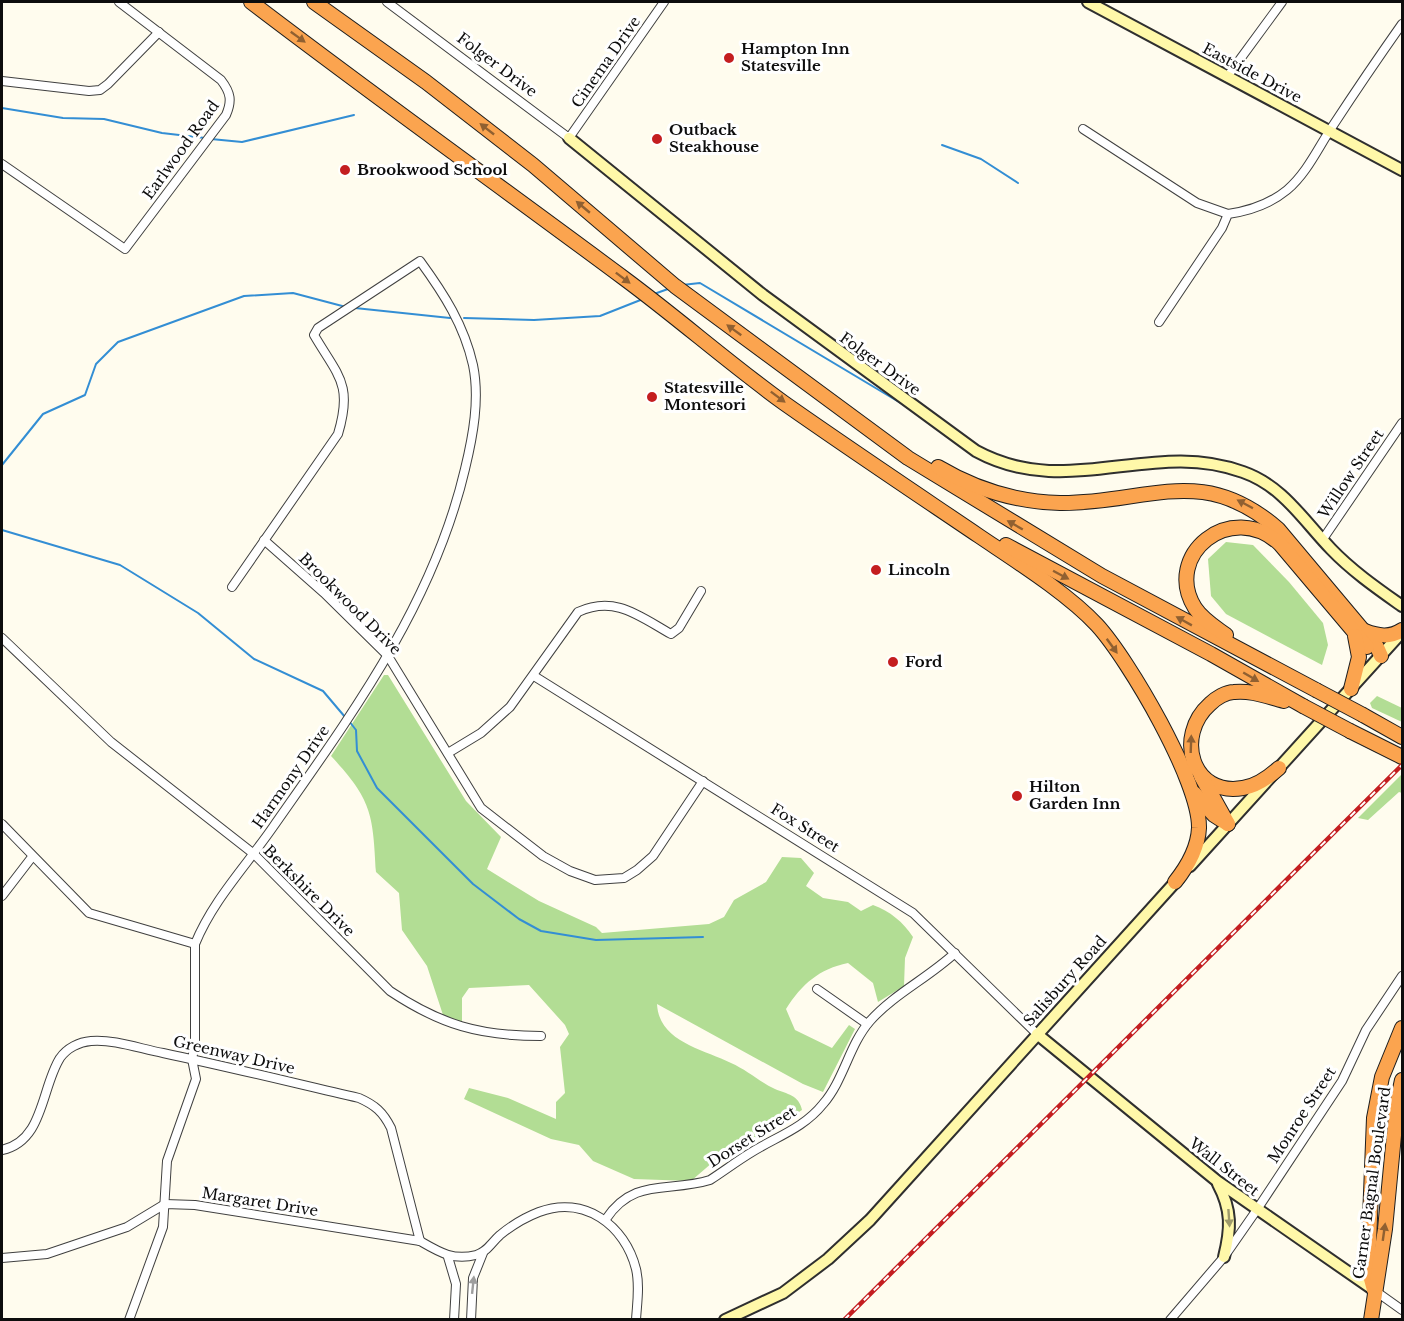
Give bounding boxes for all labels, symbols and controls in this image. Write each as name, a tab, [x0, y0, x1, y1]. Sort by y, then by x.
street label: Cinema Drive	[567, 12, 644, 111]
street label: Folger Drive	[453, 28, 541, 101]
one-way arrow	[291, 30, 306, 42]
street label: Eastside Drive	[1199, 38, 1305, 107]
place label: Hampton Inn Statesville	[741, 39, 850, 75]
marker: Hampton Inn Statesville	[722, 51, 736, 65]
street label: Earlwood Road	[138, 97, 223, 203]
place label: Outback Steakhouse	[669, 120, 759, 156]
one-way arrow	[479, 123, 494, 135]
marker: Outback Steakhouse	[650, 132, 664, 146]
place label: Brookwood School	[357, 160, 508, 179]
marker: Brookwood School	[338, 163, 352, 177]
one-way arrow	[576, 201, 591, 214]
one-way arrow	[615, 272, 631, 284]
one-way arrow	[727, 324, 742, 336]
street label: Folger Drive	[836, 328, 925, 399]
place label: Statesville Montesori	[664, 378, 747, 414]
marker: Statesville Montesori	[645, 390, 659, 404]
one-way arrow	[770, 391, 785, 403]
street label: Willow Street	[1313, 425, 1388, 523]
one-way arrow	[1236, 500, 1254, 510]
one-way arrow	[1006, 520, 1023, 530]
street label: Brookwood Drive	[295, 549, 405, 659]
place label: Lincoln	[888, 560, 950, 579]
marker: Lincoln	[869, 563, 883, 577]
one-way arrow	[1052, 570, 1069, 580]
one-way arrow	[1175, 616, 1192, 626]
one-way arrow	[1106, 638, 1118, 654]
place label: Ford	[905, 652, 943, 671]
marker: Ford	[886, 655, 900, 669]
one-way arrow	[1243, 671, 1259, 682]
street label: Harmony Drive	[248, 721, 333, 832]
one-way arrow	[1186, 734, 1196, 753]
place label: Hilton Garden Inn	[1029, 777, 1121, 813]
marker: Hilton Garden Inn	[1010, 789, 1024, 803]
street label: Fox Street	[767, 799, 843, 856]
street label: Berkshire Drive	[260, 841, 359, 940]
street label: Salisbury Road	[1019, 932, 1110, 1030]
street label: Greenway Drive	[171, 1031, 297, 1078]
street label: Monroe Street	[1263, 1063, 1340, 1166]
street label: Garner Bagnal Boulevard	[1349, 1085, 1394, 1280]
street label: Dorset Street	[704, 1102, 800, 1171]
street label: Wall Street	[1185, 1133, 1263, 1200]
street label: Margaret Drive	[201, 1183, 320, 1220]
one-way arrow	[1224, 1209, 1234, 1228]
one-way arrow	[1380, 1223, 1389, 1242]
one-way arrow	[469, 1276, 478, 1295]

